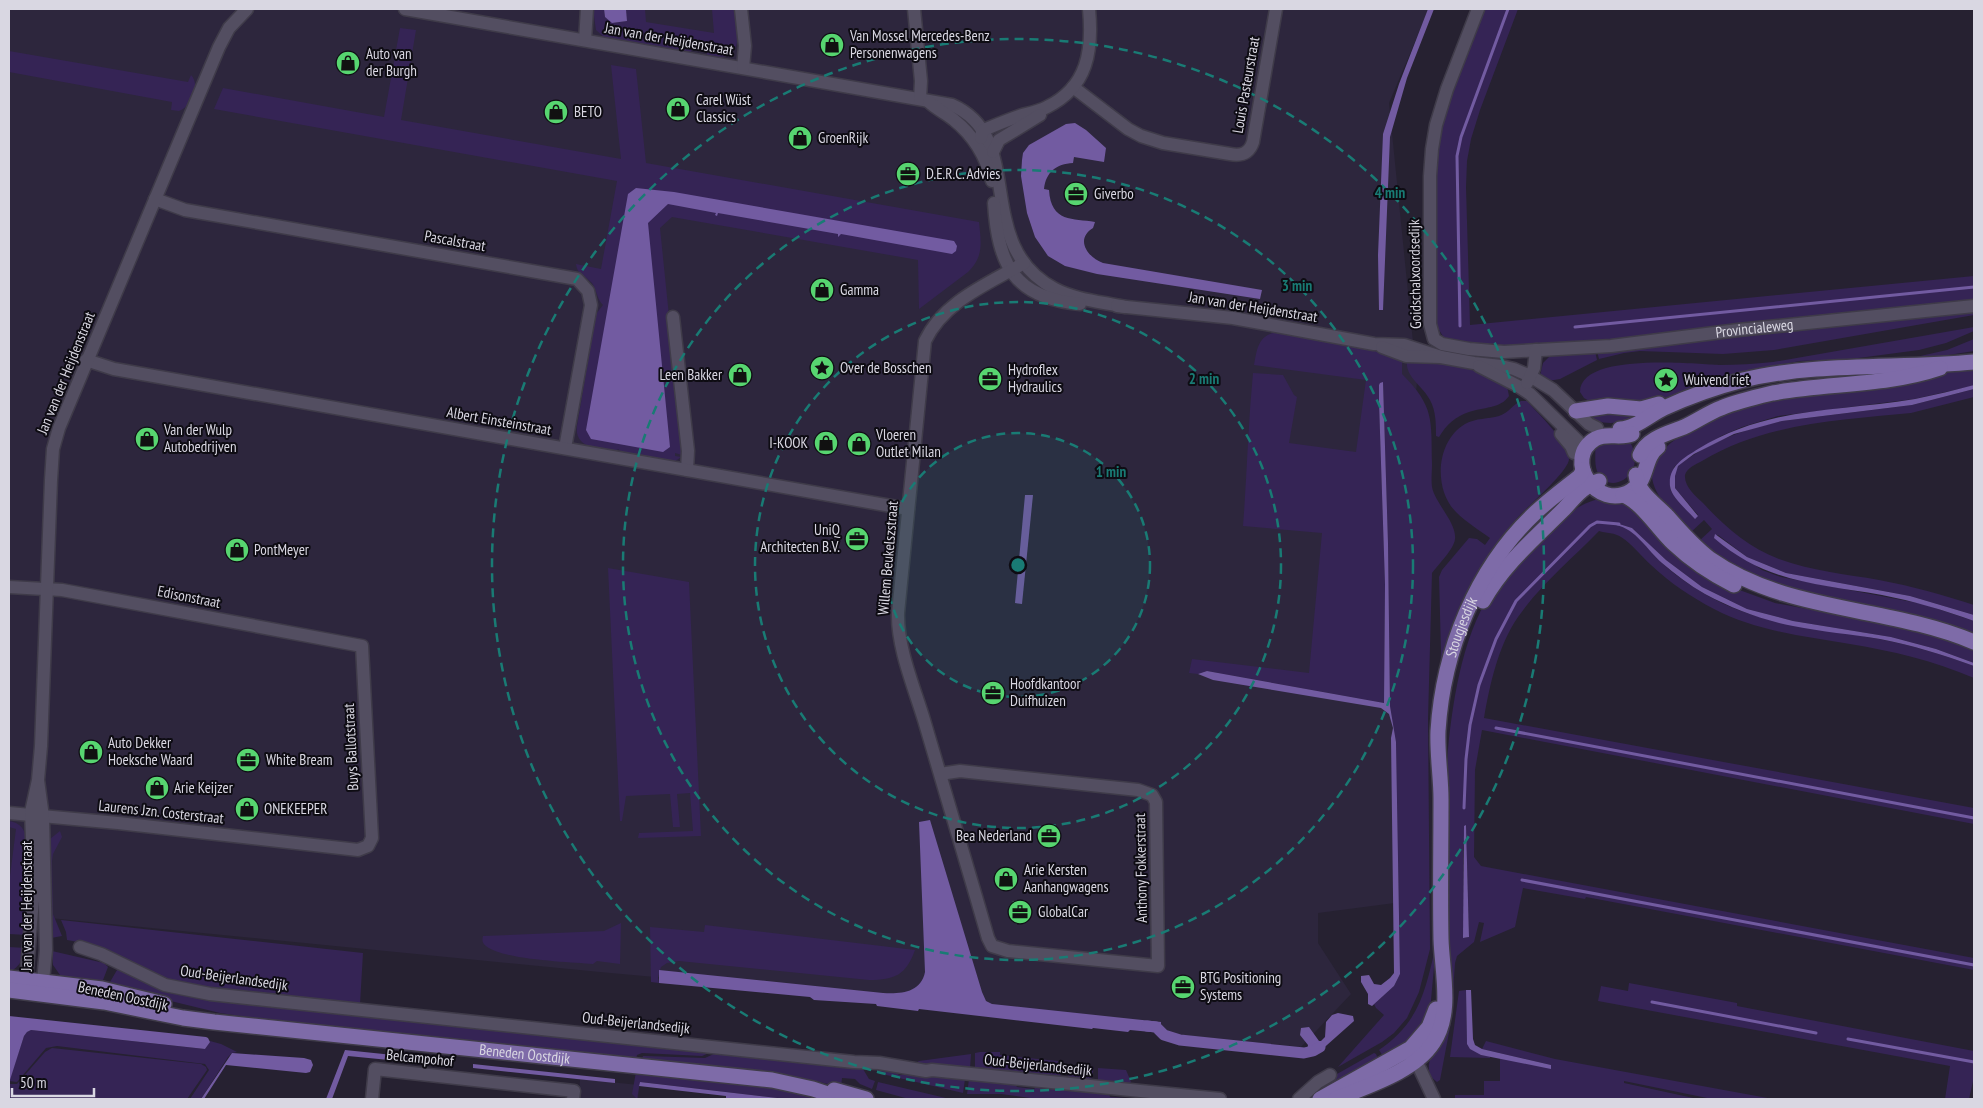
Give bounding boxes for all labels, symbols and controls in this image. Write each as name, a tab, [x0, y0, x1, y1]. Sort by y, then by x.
street label: Jan van der Heijdenstraat	[602, 18, 735, 59]
place label: Van Mossel Mercedes-Benz Personenwagens	[849, 26, 990, 62]
shop icon: Van Mossel Mercedes-Benz Personenwagens	[819, 32, 845, 58]
street label: Louis Pasteurstraat	[1228, 35, 1263, 135]
place label: Auto van der Burgh	[366, 44, 417, 80]
shop icon: Auto van der Burgh	[335, 50, 361, 76]
place label: Carel Wüst Classics	[696, 90, 751, 126]
shop icon: Carel Wüst Classics	[665, 96, 691, 122]
shop icon: BETO	[543, 99, 569, 125]
place label: BETO	[574, 102, 602, 121]
shop icon: GroenRijk	[787, 125, 813, 151]
place label: GroenRijk	[818, 128, 868, 147]
office icon: D.E.R.C. Advies	[895, 161, 921, 187]
place label: D.E.R.C. Advies	[926, 164, 1000, 183]
office icon: Giverbo	[1063, 181, 1089, 207]
text: 4 min	[1375, 183, 1405, 202]
place label: Giverbo	[1094, 184, 1134, 203]
street label: Goidschalxoordsedijk	[1404, 219, 1425, 329]
street label: Pascalstraat	[423, 226, 487, 255]
text: 3 min	[1282, 276, 1312, 295]
shop icon: Gamma	[809, 277, 835, 303]
place label: Gamma	[840, 280, 879, 299]
street label: Jan van der Heijdenstraat	[1186, 287, 1319, 326]
street label: Jan van der Heijdenstraat	[32, 309, 99, 438]
street label: Provincialeweg	[1714, 314, 1794, 342]
place icon: Over de Bosschen	[809, 355, 835, 381]
place label: Over de Bosschen	[840, 358, 932, 377]
place label: Hydroflex Hydraulics	[1008, 360, 1062, 396]
shop icon: Leen Bakker	[727, 362, 753, 388]
place label: Leen Bakker	[660, 365, 723, 384]
office icon: Hydroflex Hydraulics	[977, 366, 1003, 392]
place icon: Wuivend riet	[1653, 367, 1679, 393]
text: 2 min	[1189, 369, 1219, 388]
place label: Wuivend riet	[1684, 370, 1749, 389]
street label: Albert Einsteinstraat	[445, 402, 553, 439]
place label: Van der Wulp Autobedrijven	[163, 420, 236, 456]
place label: Vloeren Outlet Milan	[875, 425, 941, 461]
shop icon: Van der Wulp Autobedrijven	[134, 426, 160, 452]
shop icon: I-KOOK	[813, 430, 839, 456]
shop icon: Vloeren Outlet Milan	[846, 431, 872, 457]
place label: I-KOOK	[769, 433, 809, 452]
text: 1 min	[1096, 462, 1126, 481]
street label: Willem Beukelszstraat	[873, 500, 902, 616]
place label: UniQ Architecten B.V.	[760, 520, 841, 556]
office icon: UniQ Architecten B.V.	[844, 526, 870, 552]
shop icon: PontMeyer	[224, 537, 250, 563]
place label: PontMeyer	[254, 540, 310, 559]
centre of rings	[1009, 556, 1027, 574]
street label: Edisonstraat	[156, 581, 222, 612]
street label: Stougjesdijk	[1441, 593, 1481, 659]
place label: Hoofdkantoor Duifhuizen	[1010, 674, 1082, 710]
office icon: Hoofdkantoor Duifhuizen	[980, 680, 1006, 706]
street label: Buys Ballotstraat	[339, 703, 362, 791]
place label: Auto Dekker Hoeksche Waard	[108, 733, 193, 769]
shop icon: Auto Dekker Hoeksche Waard	[78, 739, 104, 765]
office icon: White Bream	[235, 747, 261, 773]
place label: White Bream	[266, 750, 332, 769]
shop icon: Arie Keijzer	[144, 775, 170, 801]
place label: Arie Keijzer	[174, 778, 234, 797]
street label: Laurens Jzn. Costerstraat	[97, 795, 225, 828]
shop icon: ONEKEEPER	[234, 796, 260, 822]
place label: ONEKEEPER	[264, 799, 327, 818]
street label: Anthony Fokkerstraat	[1130, 813, 1151, 923]
office icon: Bea Nederland	[1036, 823, 1062, 849]
place label: Bea Nederland	[956, 826, 1032, 845]
street label: Jan van der Heijdenstraat	[17, 841, 36, 972]
place label: Arie Kersten Aanhangwagens	[1024, 860, 1109, 896]
shop icon: Arie Kersten Aanhangwagens	[993, 866, 1019, 892]
office icon: GlobalCar	[1007, 899, 1033, 925]
place label: GlobalCar	[1038, 902, 1089, 921]
street label: Oud-Beijerlandsedijk	[179, 961, 289, 994]
place label: BTG Positioning Systems	[1200, 968, 1281, 1004]
office icon: BTG Positioning Systems	[1170, 974, 1196, 1000]
street label: Beneden Oostdijk	[77, 977, 170, 1014]
street label: Oud-Beijerlandsedijk	[581, 1007, 691, 1038]
street label: Beneden Oostdijk	[478, 1040, 571, 1068]
street label: Belcampohof	[385, 1045, 456, 1071]
street label: Oud-Beijerlandsedijk	[983, 1049, 1093, 1080]
scale bar	[12, 1066, 95, 1098]
text: 50 m	[20, 1073, 46, 1092]

